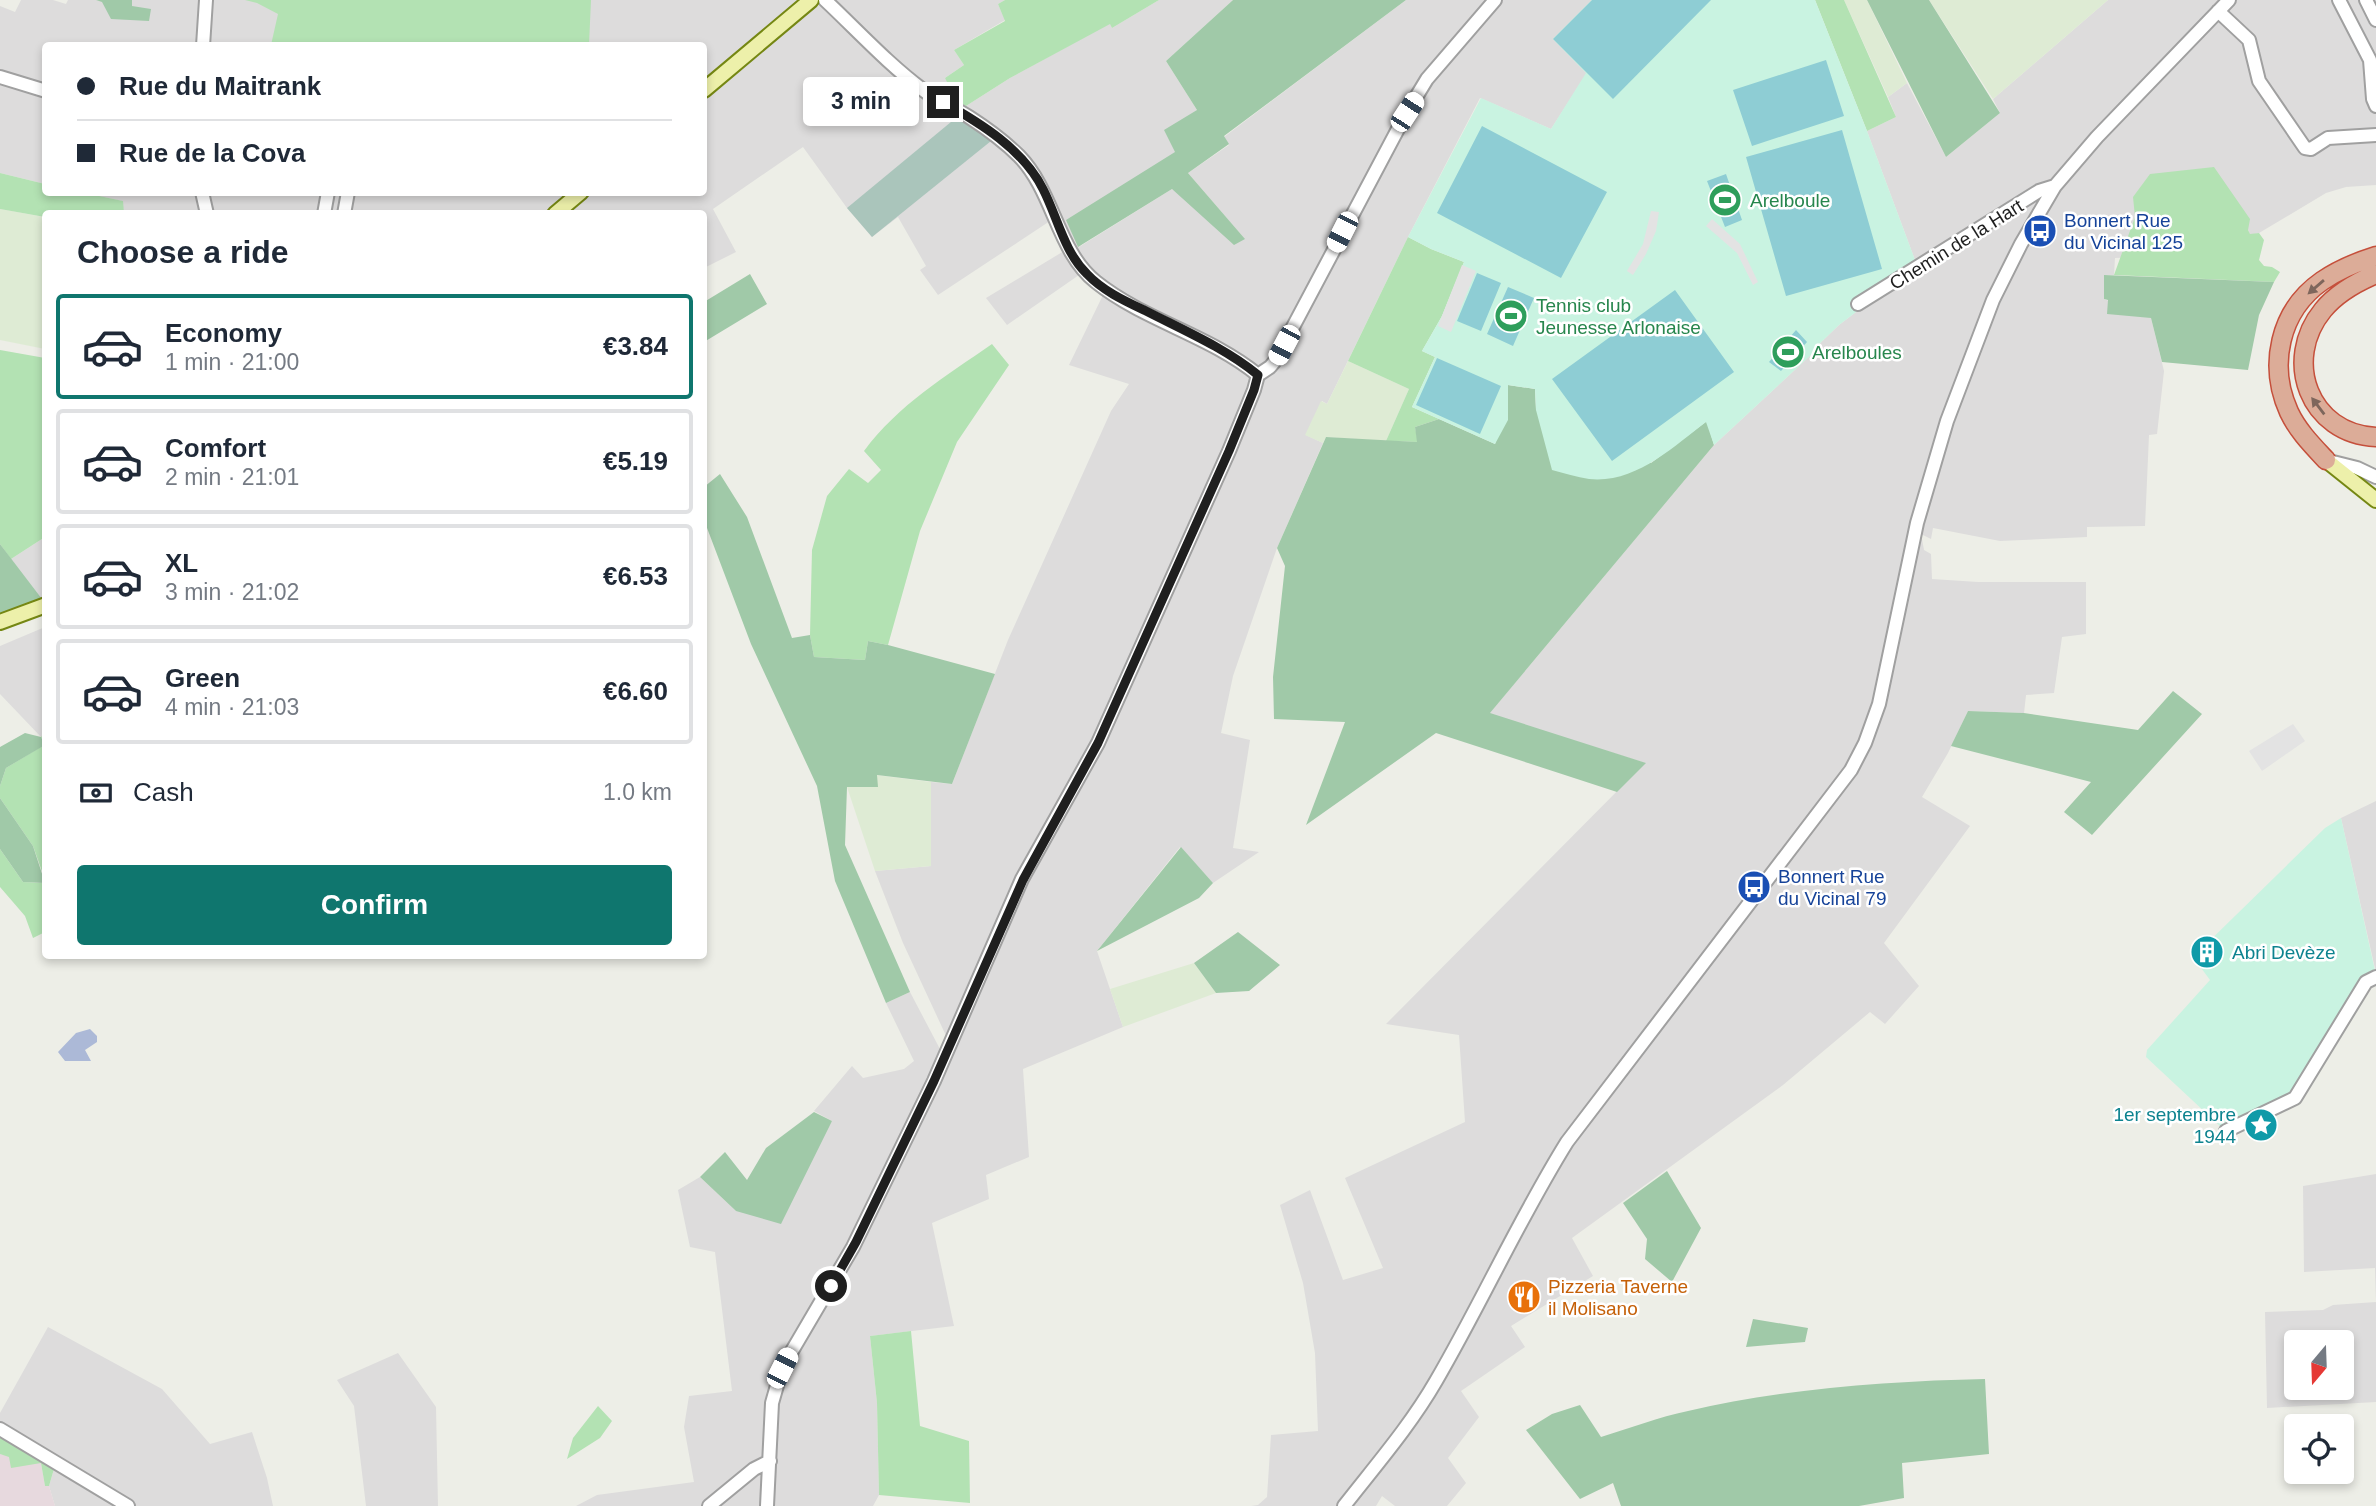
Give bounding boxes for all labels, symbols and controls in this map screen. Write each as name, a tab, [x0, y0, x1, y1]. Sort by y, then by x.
text: Rue du Maitrank	[119, 71, 321, 101]
callout: 3 min	[803, 78, 918, 126]
route end	[927, 86, 959, 118]
text: 3 min	[831, 88, 891, 114]
car	[1387, 89, 1428, 135]
text: Rue de la Cova	[119, 138, 305, 168]
sports icon: Arelboule	[1706, 181, 1744, 219]
place label: Arelboule	[1750, 190, 1830, 211]
street label: Chemin de la Hart	[1886, 195, 2027, 294]
car	[1324, 209, 1361, 255]
place label: Bonnert Rue du Vicinal 125	[2064, 210, 2183, 253]
bus stop icon: Bonnert Rue du Vicinal 125	[2021, 212, 2059, 250]
text: Choose a ride	[77, 234, 289, 270]
one-way arrow	[2307, 279, 2325, 295]
place label: Tennis club Jeunesse Arlonaise	[1536, 295, 1701, 338]
sports icon: Tennis club Jeunesse Arlonaise	[1492, 297, 1530, 335]
icon: car	[81, 315, 144, 378]
text: Economy	[165, 318, 282, 348]
car	[1265, 322, 1304, 368]
text: €3.84	[603, 331, 668, 361]
sports icon: Arelboules	[1769, 333, 1807, 371]
place label: Arelboules	[1812, 342, 1902, 363]
text: 1 min · 21:00	[165, 349, 299, 375]
one-way arrow	[2311, 397, 2325, 416]
icon: car	[81, 430, 144, 493]
text: Comfort	[165, 433, 266, 463]
text: €5.19	[603, 446, 668, 476]
text: 2 min · 21:01	[165, 464, 299, 490]
icon: car	[81, 545, 144, 608]
text: XL	[165, 548, 198, 578]
text: €6.53	[603, 561, 668, 591]
text: 3 min · 21:02	[165, 579, 299, 605]
icon: car	[81, 660, 144, 723]
text: Green	[165, 663, 240, 693]
text: €6.60	[603, 676, 668, 706]
text: 4 min · 21:03	[165, 694, 299, 720]
icon: cash	[77, 774, 115, 812]
text: Cash	[133, 777, 194, 807]
text: 1.0 km	[603, 779, 672, 805]
button: Confirm	[77, 865, 672, 945]
place label: Bonnert Rue du Vicinal 79	[1778, 866, 1886, 909]
bus stop icon: Bonnert Rue du Vicinal 79	[1735, 868, 1773, 906]
building icon: Abri Devèze	[2188, 933, 2226, 971]
place label: Abri Devèze	[2232, 942, 2336, 963]
place label: 1er septembre 1944	[2113, 1104, 2236, 1147]
place icon: 1er septembre 1944	[2242, 1106, 2280, 1144]
route start	[815, 1270, 847, 1302]
place label: Pizzeria Taverne il Molisano	[1548, 1276, 1688, 1319]
restaurant icon: Pizzeria Taverne il Molisano	[1505, 1278, 1543, 1316]
north arrow	[2284, 1330, 2354, 1400]
map controls	[2284, 1330, 2354, 1484]
car	[764, 1345, 801, 1391]
button: locate	[2284, 1414, 2354, 1484]

